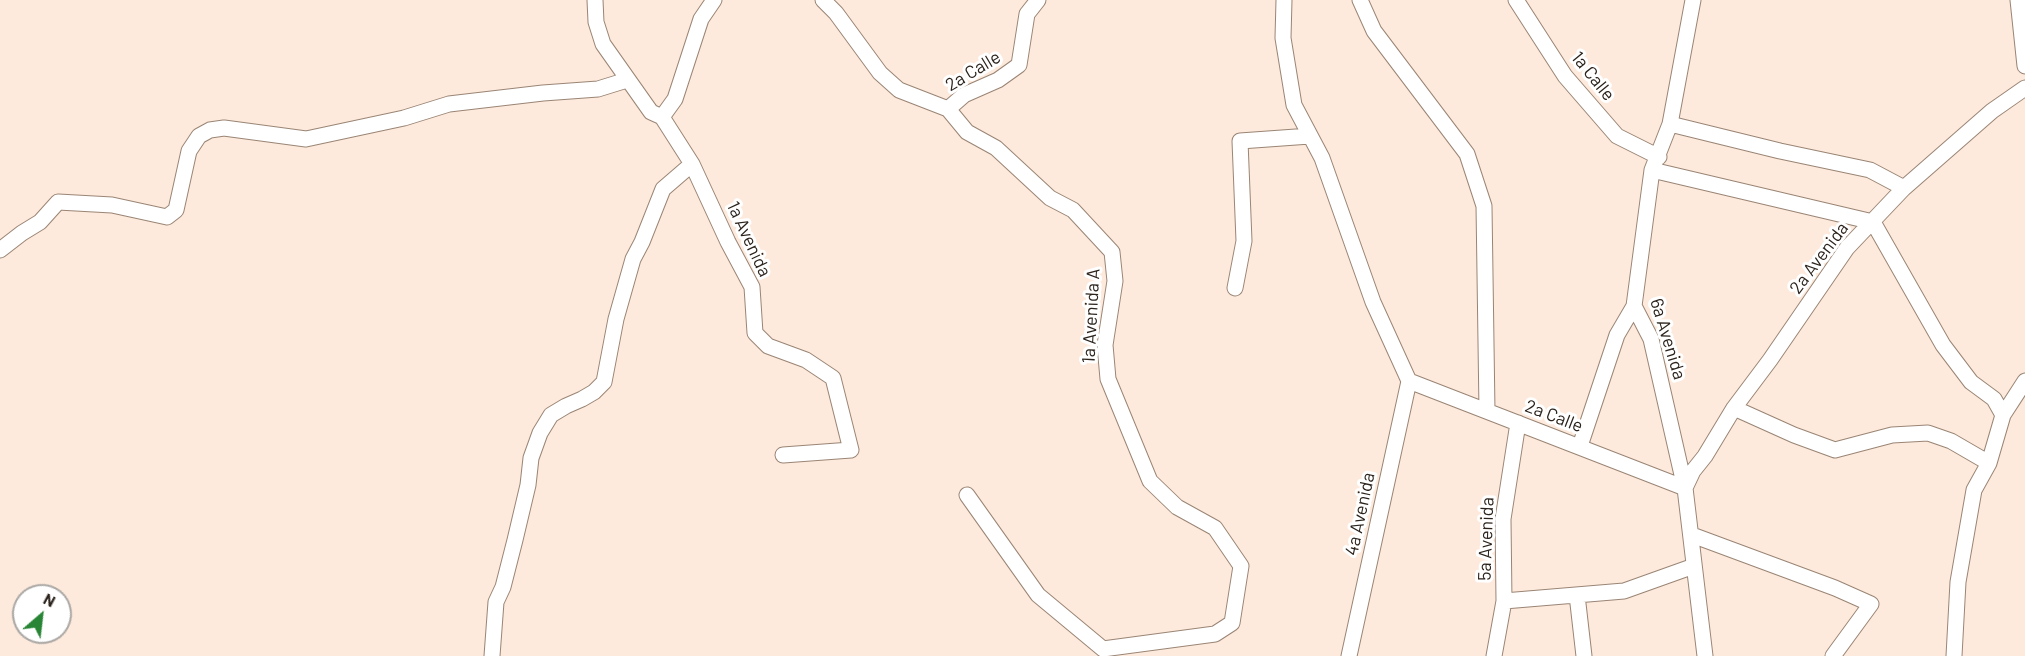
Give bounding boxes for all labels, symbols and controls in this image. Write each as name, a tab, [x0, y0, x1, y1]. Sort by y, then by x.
street label: 2a Calle	[942, 46, 1004, 96]
street label: 1a Calle	[1567, 47, 1619, 105]
street label: 1a Avenida	[722, 198, 776, 280]
street label: 2a Avenida	[1785, 218, 1853, 298]
street label: 1a Avenida A	[1078, 268, 1104, 364]
street label: 6a Avenida	[1645, 296, 1691, 382]
street label: 2a Calle	[1522, 395, 1586, 437]
street label: 4a Avenida	[1341, 471, 1379, 557]
street label: 5a Avenida	[1474, 497, 1498, 581]
north arrow	[12, 584, 72, 644]
text: N	[41, 589, 59, 610]

